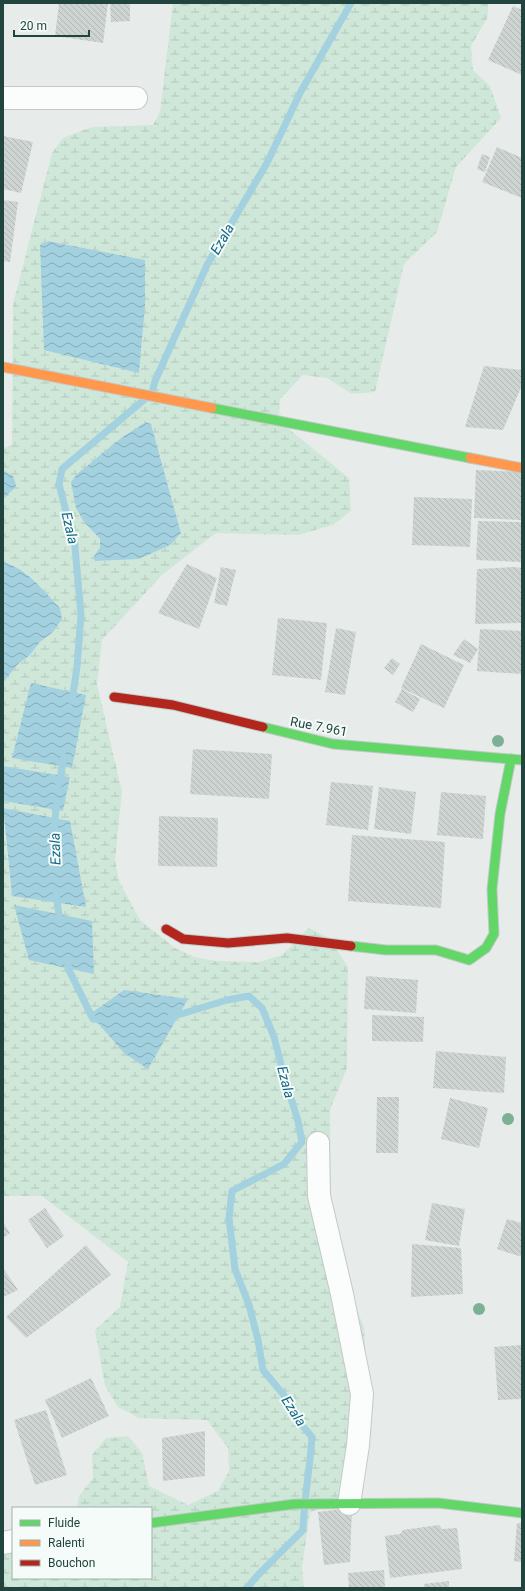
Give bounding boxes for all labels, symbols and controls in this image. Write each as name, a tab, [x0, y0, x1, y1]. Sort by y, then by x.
scale bar	[14, 12, 89, 38]
text: 20 m	[20, 19, 47, 33]
water label: Ezala	[207, 221, 237, 257]
water label: Ezala	[59, 510, 81, 546]
street label: Rue 7.961	[289, 714, 349, 739]
water label: Ezala	[46, 832, 64, 866]
water label: Ezala	[274, 1064, 298, 1100]
water label: Ezala	[278, 1393, 310, 1429]
legend	[12, 1507, 152, 1579]
text: Fluide	[48, 1516, 80, 1530]
text: Ralenti	[48, 1536, 85, 1550]
text: Bouchon	[48, 1556, 95, 1570]

